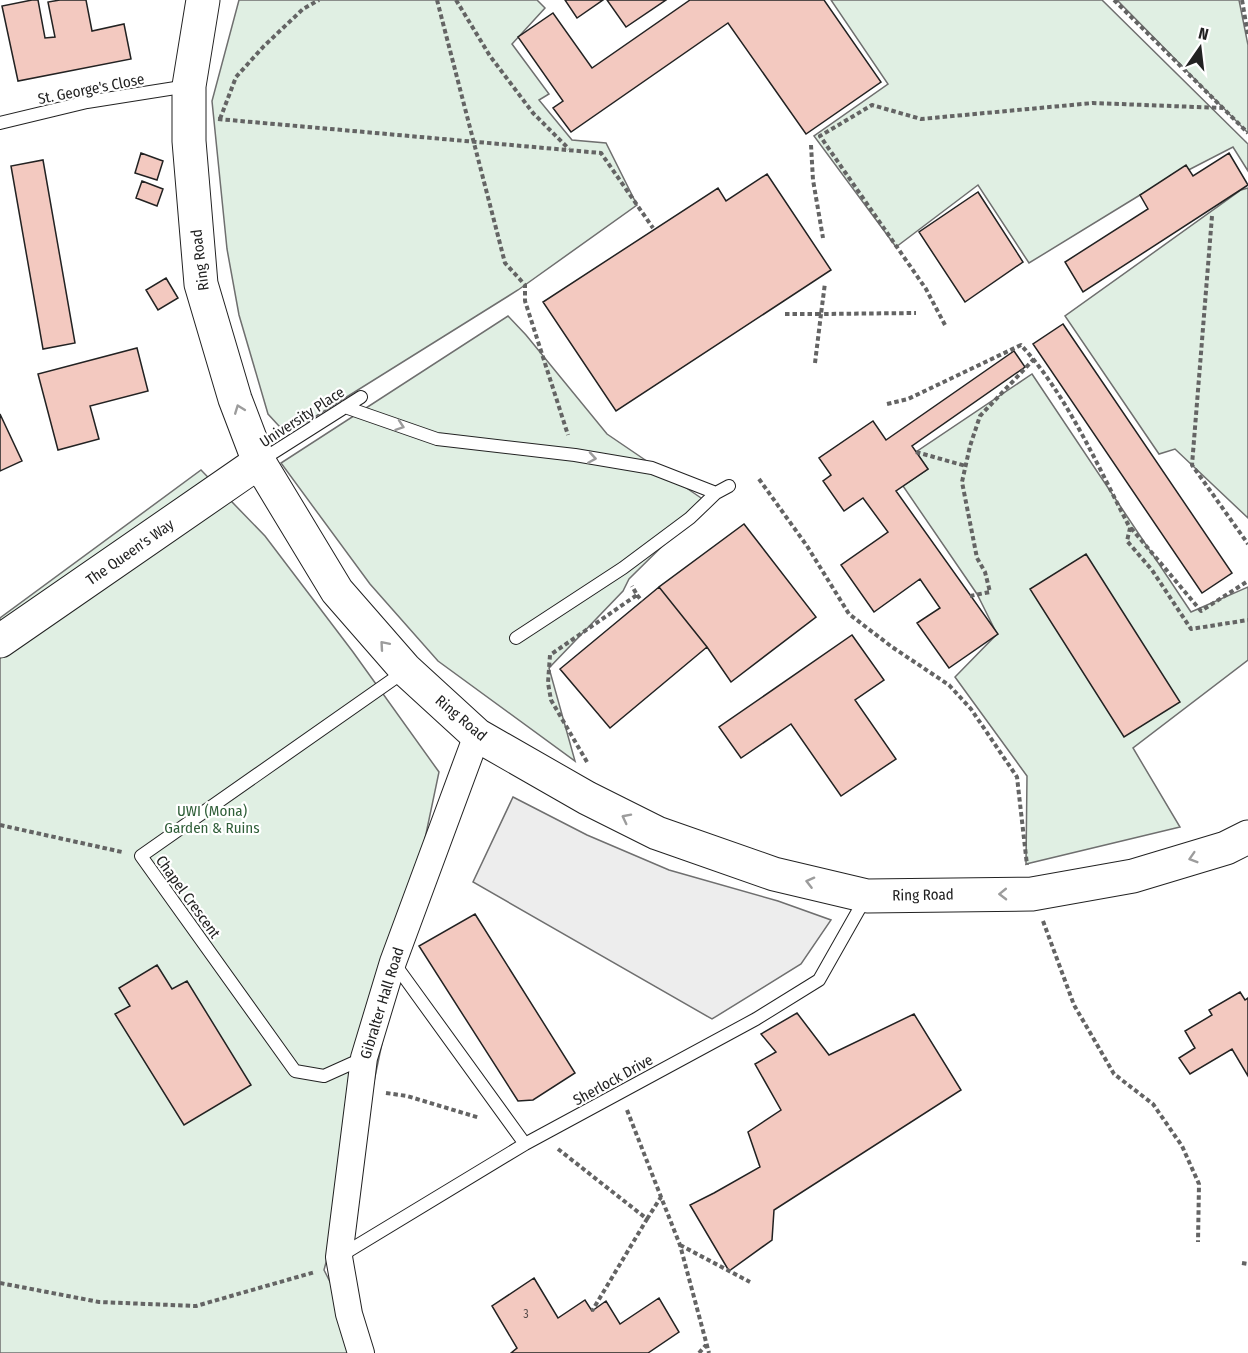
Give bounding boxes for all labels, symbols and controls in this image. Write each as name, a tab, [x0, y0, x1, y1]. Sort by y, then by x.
north arrow	[1170, 18, 1230, 78]
text: N	[1197, 24, 1210, 44]
street label: St. George's Close	[36, 70, 146, 108]
street label: Ring Road	[187, 228, 213, 292]
street label: University Place	[256, 383, 348, 451]
one-way arrow	[234, 405, 246, 416]
one-way arrow	[394, 419, 405, 432]
one-way arrow	[587, 451, 597, 464]
street label: The Queen's Way	[83, 515, 178, 589]
one-way arrow	[380, 641, 391, 652]
street label: Ring Road	[432, 691, 490, 745]
park label: UWI (Mona) Garden & Ruins	[164, 802, 260, 837]
one-way arrow	[622, 813, 633, 825]
one-way arrow	[1189, 851, 1199, 863]
street label: Chapel Crescent	[152, 852, 224, 942]
one-way arrow	[805, 877, 815, 890]
street label: Ring Road	[892, 885, 954, 905]
one-way arrow	[998, 888, 1007, 900]
street label: Gibralter Hall Road	[356, 945, 408, 1061]
street label: Sherlock Drive	[570, 1051, 656, 1109]
house number: 3	[523, 1307, 529, 1321]

